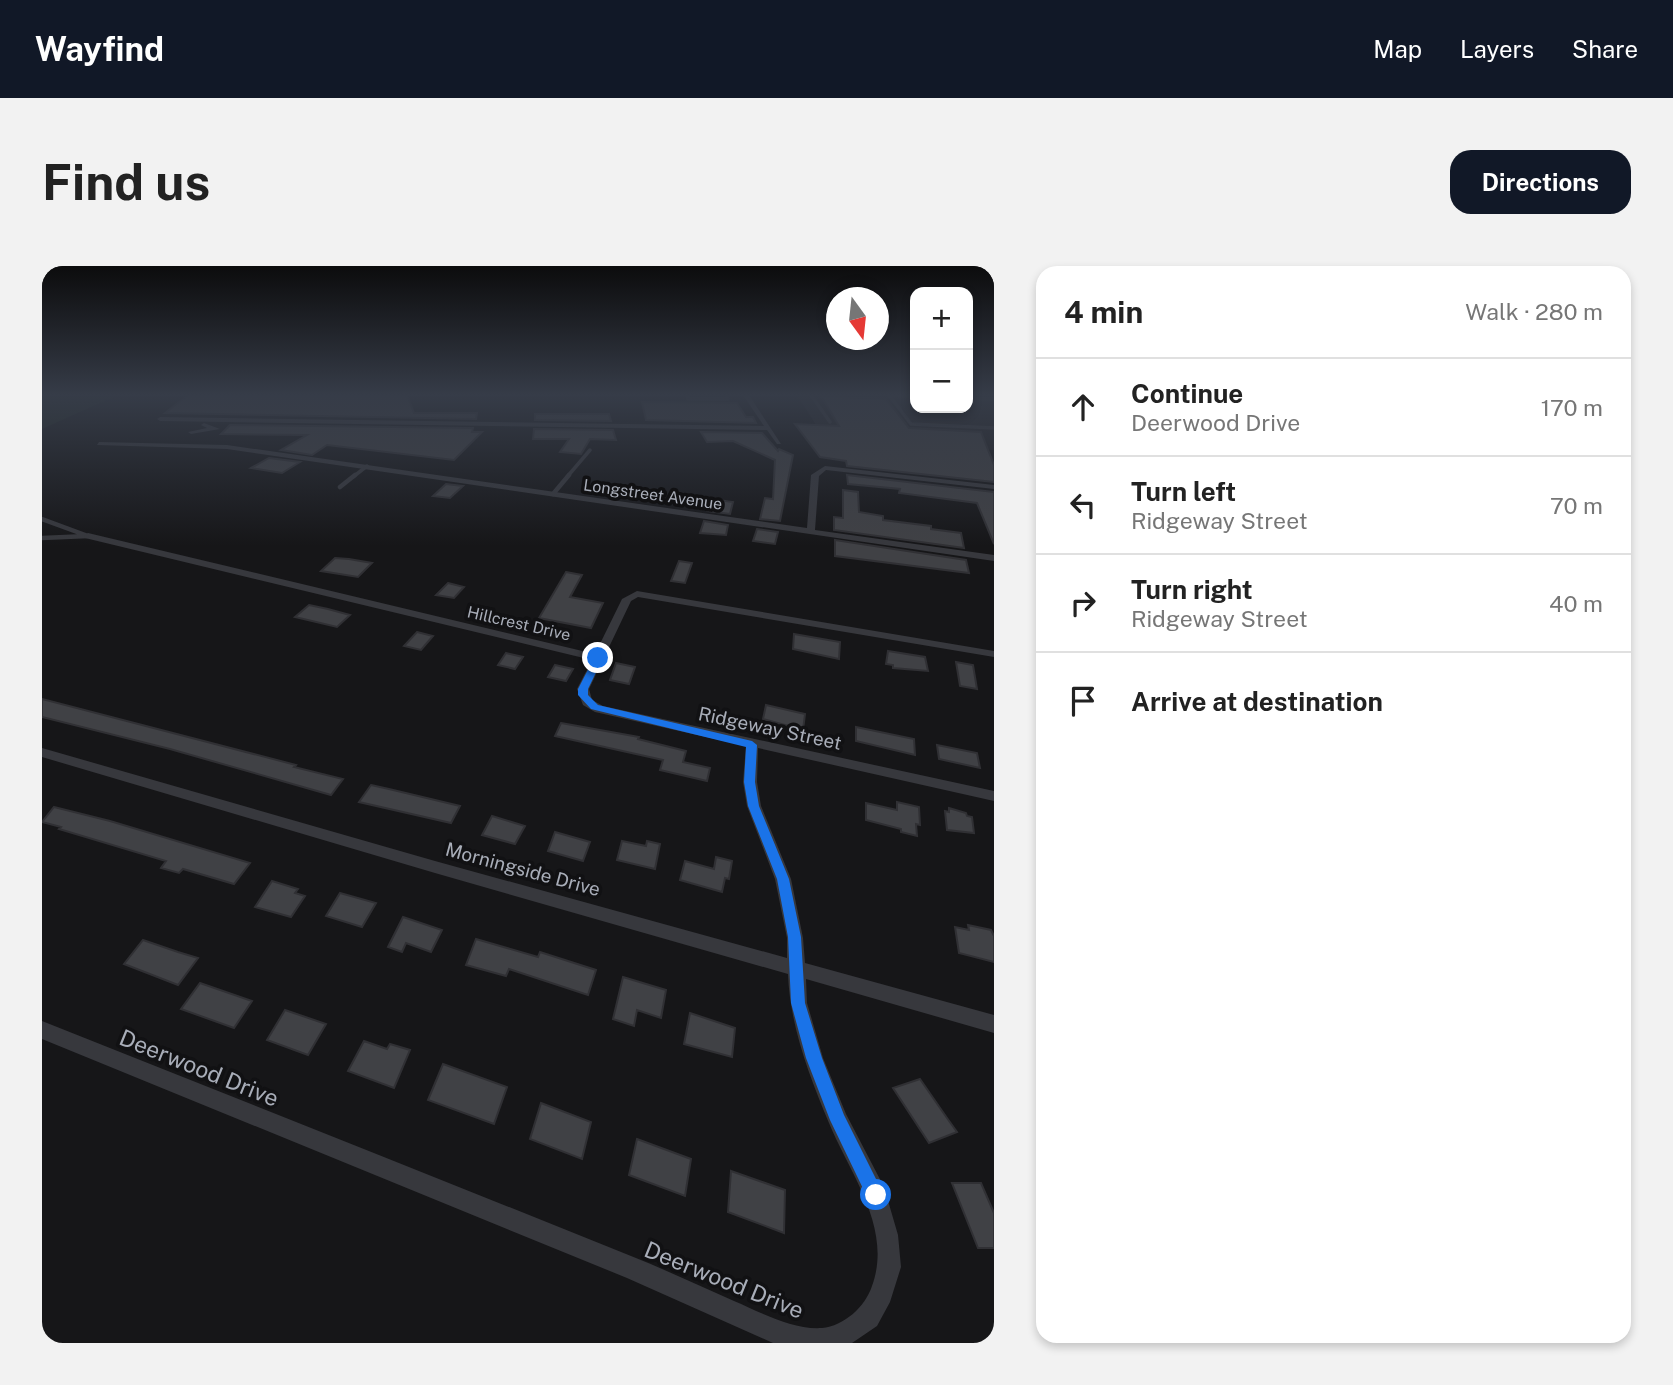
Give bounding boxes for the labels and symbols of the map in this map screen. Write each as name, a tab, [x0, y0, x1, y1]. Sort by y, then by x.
north arrow	[826, 287, 889, 350]
street label: Longstreet Avenue	[582, 475, 724, 514]
street label: Hillcrest Drive	[465, 602, 572, 645]
route end	[582, 642, 613, 673]
street label: Ridgeway Street	[696, 702, 844, 754]
street label: Morningside Drive	[443, 838, 603, 900]
street label: Deerwood Drive	[116, 1023, 283, 1112]
route start	[860, 1179, 891, 1210]
street label: Deerwood Drive	[641, 1235, 808, 1324]

